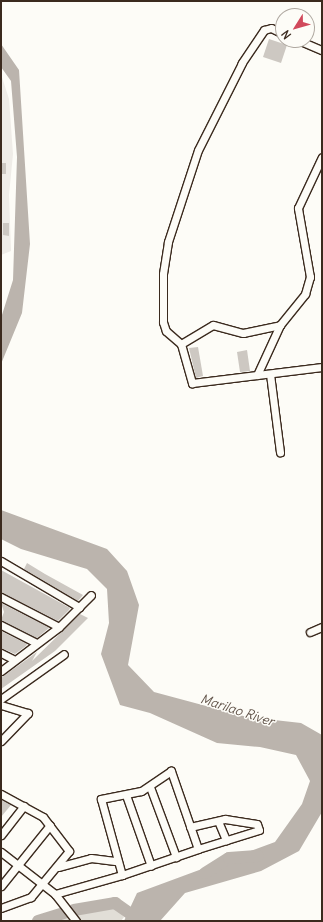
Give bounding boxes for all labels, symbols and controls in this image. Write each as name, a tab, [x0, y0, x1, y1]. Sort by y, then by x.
north arrow	[275, 8, 315, 48]
text: N	[278, 27, 294, 42]
water label: Marilao River	[198, 692, 276, 730]

